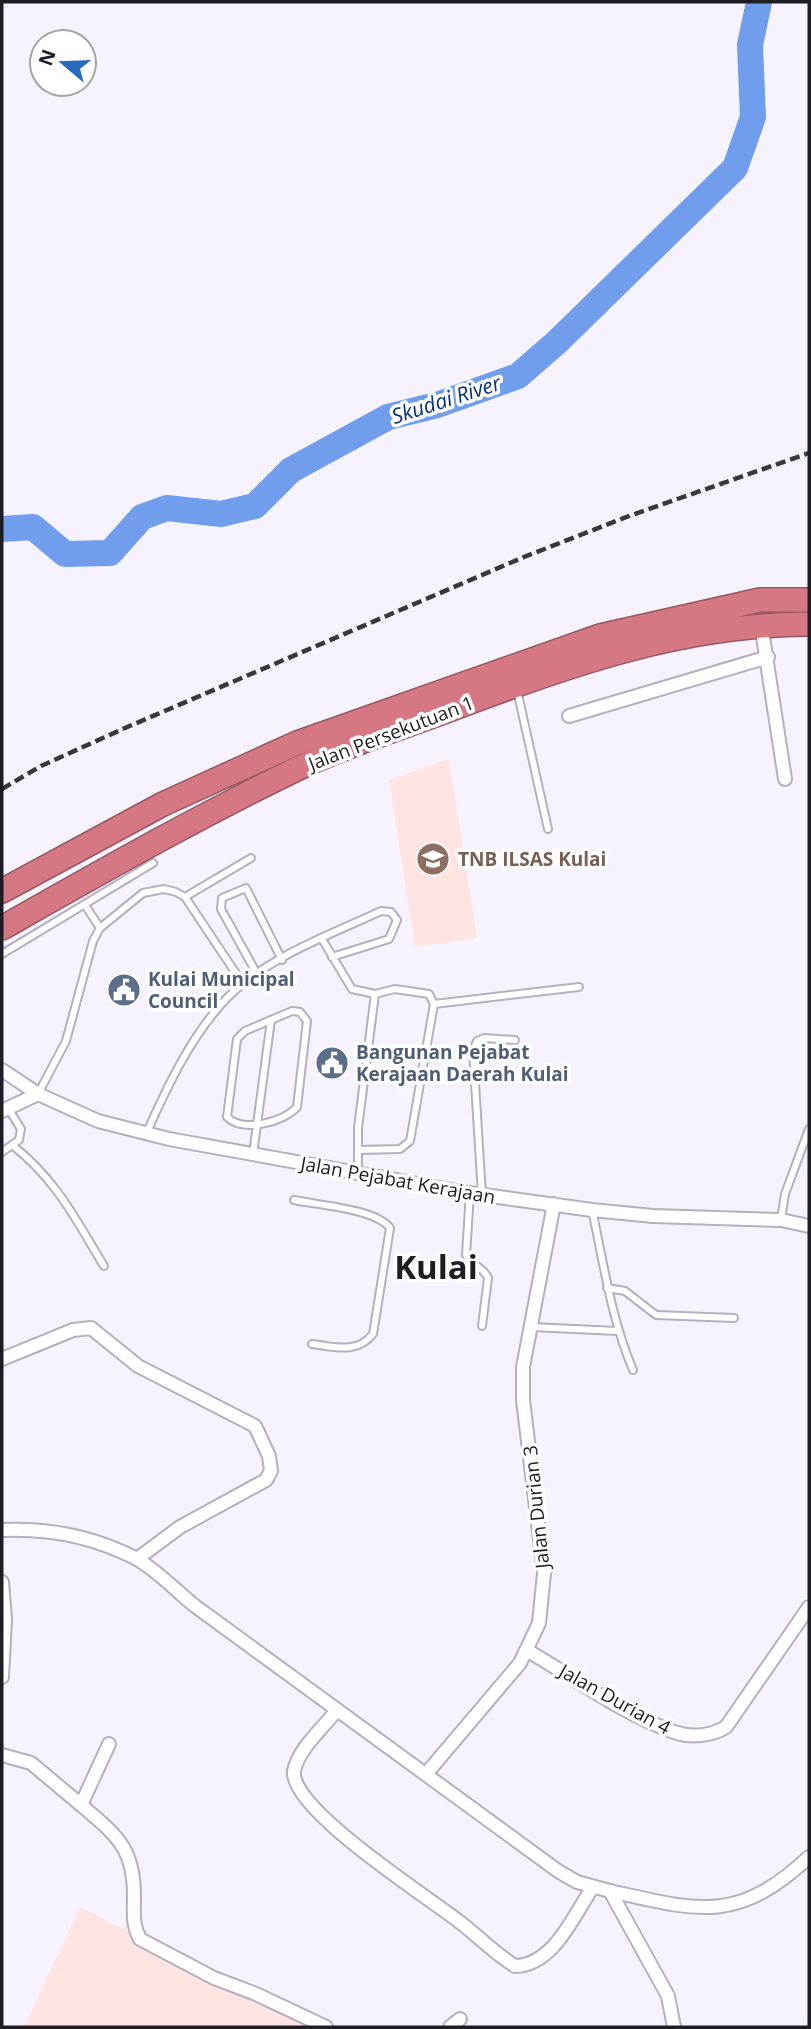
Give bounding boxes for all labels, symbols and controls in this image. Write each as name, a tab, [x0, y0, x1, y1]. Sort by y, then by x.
north arrow	[28, 28, 98, 98]
text: N	[32, 46, 62, 69]
water label: Skudai River	[388, 368, 505, 430]
street label: Jalan Persekutuan 1	[303, 689, 477, 777]
school or university icon: TNB ILSAS Kulai	[414, 840, 452, 878]
place label: TNB ILSAS Kulai	[458, 846, 606, 872]
place label: Kulai Municipal Council	[148, 966, 295, 1014]
public building icon: Kulai Municipal Council	[105, 971, 143, 1009]
place label: Bangunan Pejabat Kerajaan Daerah Kulai	[356, 1039, 569, 1087]
public building icon: Bangunan Pejabat Kerajaan Daerah Kulai	[313, 1044, 351, 1082]
street label: Jalan Pejabat Kerajaan	[297, 1150, 497, 1210]
district label: Kulai	[394, 1244, 478, 1289]
street label: Jalan Durian 3	[517, 1444, 556, 1572]
street label: Jalan Durian 4	[553, 1657, 675, 1740]

